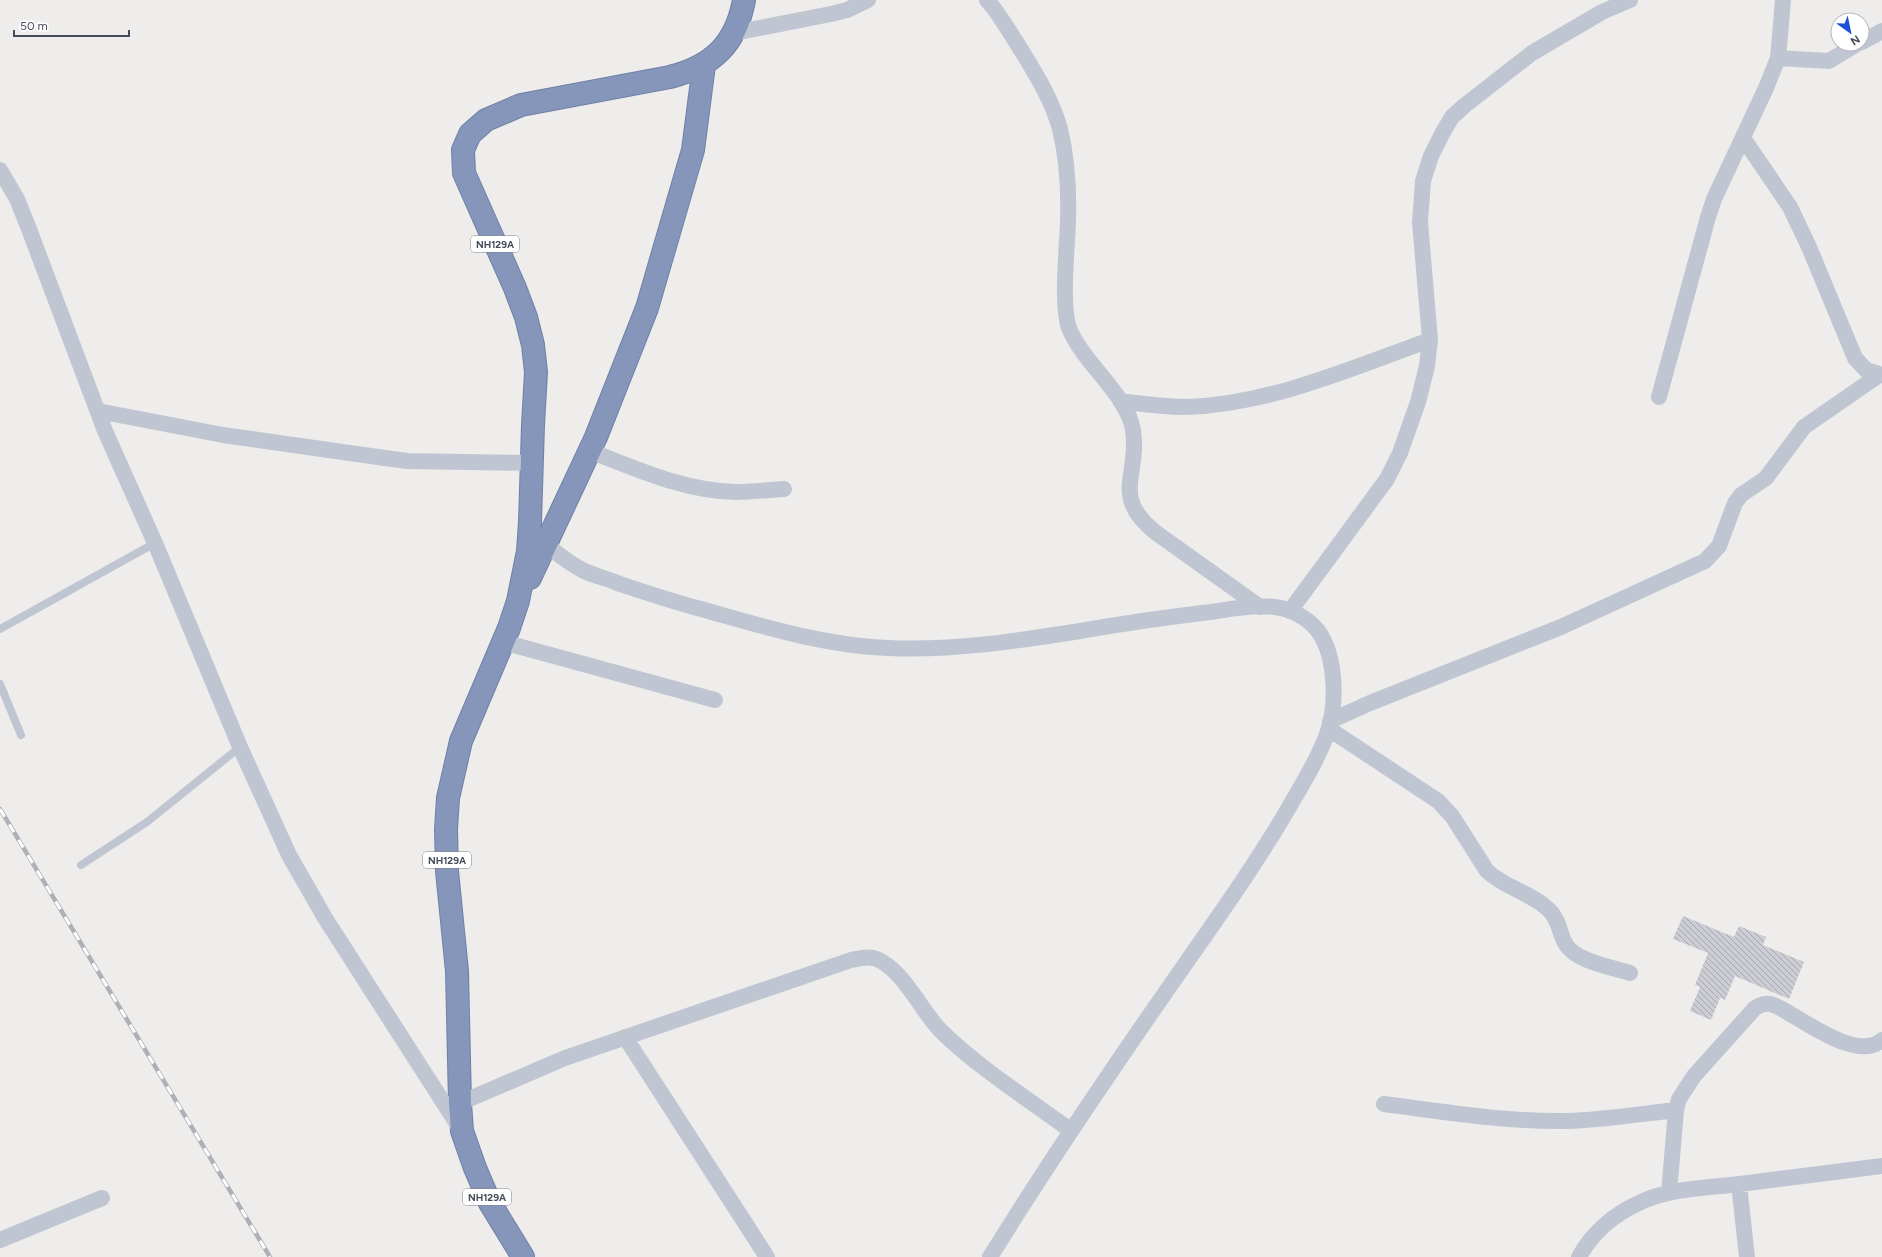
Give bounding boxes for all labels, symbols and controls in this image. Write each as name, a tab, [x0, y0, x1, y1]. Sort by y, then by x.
scale bar	[14, 12, 129, 38]
north arrow	[1830, 12, 1870, 52]
text: 50 m	[20, 19, 48, 33]
text: N	[1848, 32, 1862, 48]
road number: NH129A	[471, 236, 519, 252]
road number: NH129A	[423, 852, 471, 868]
road number: NH129A	[463, 1189, 511, 1205]

